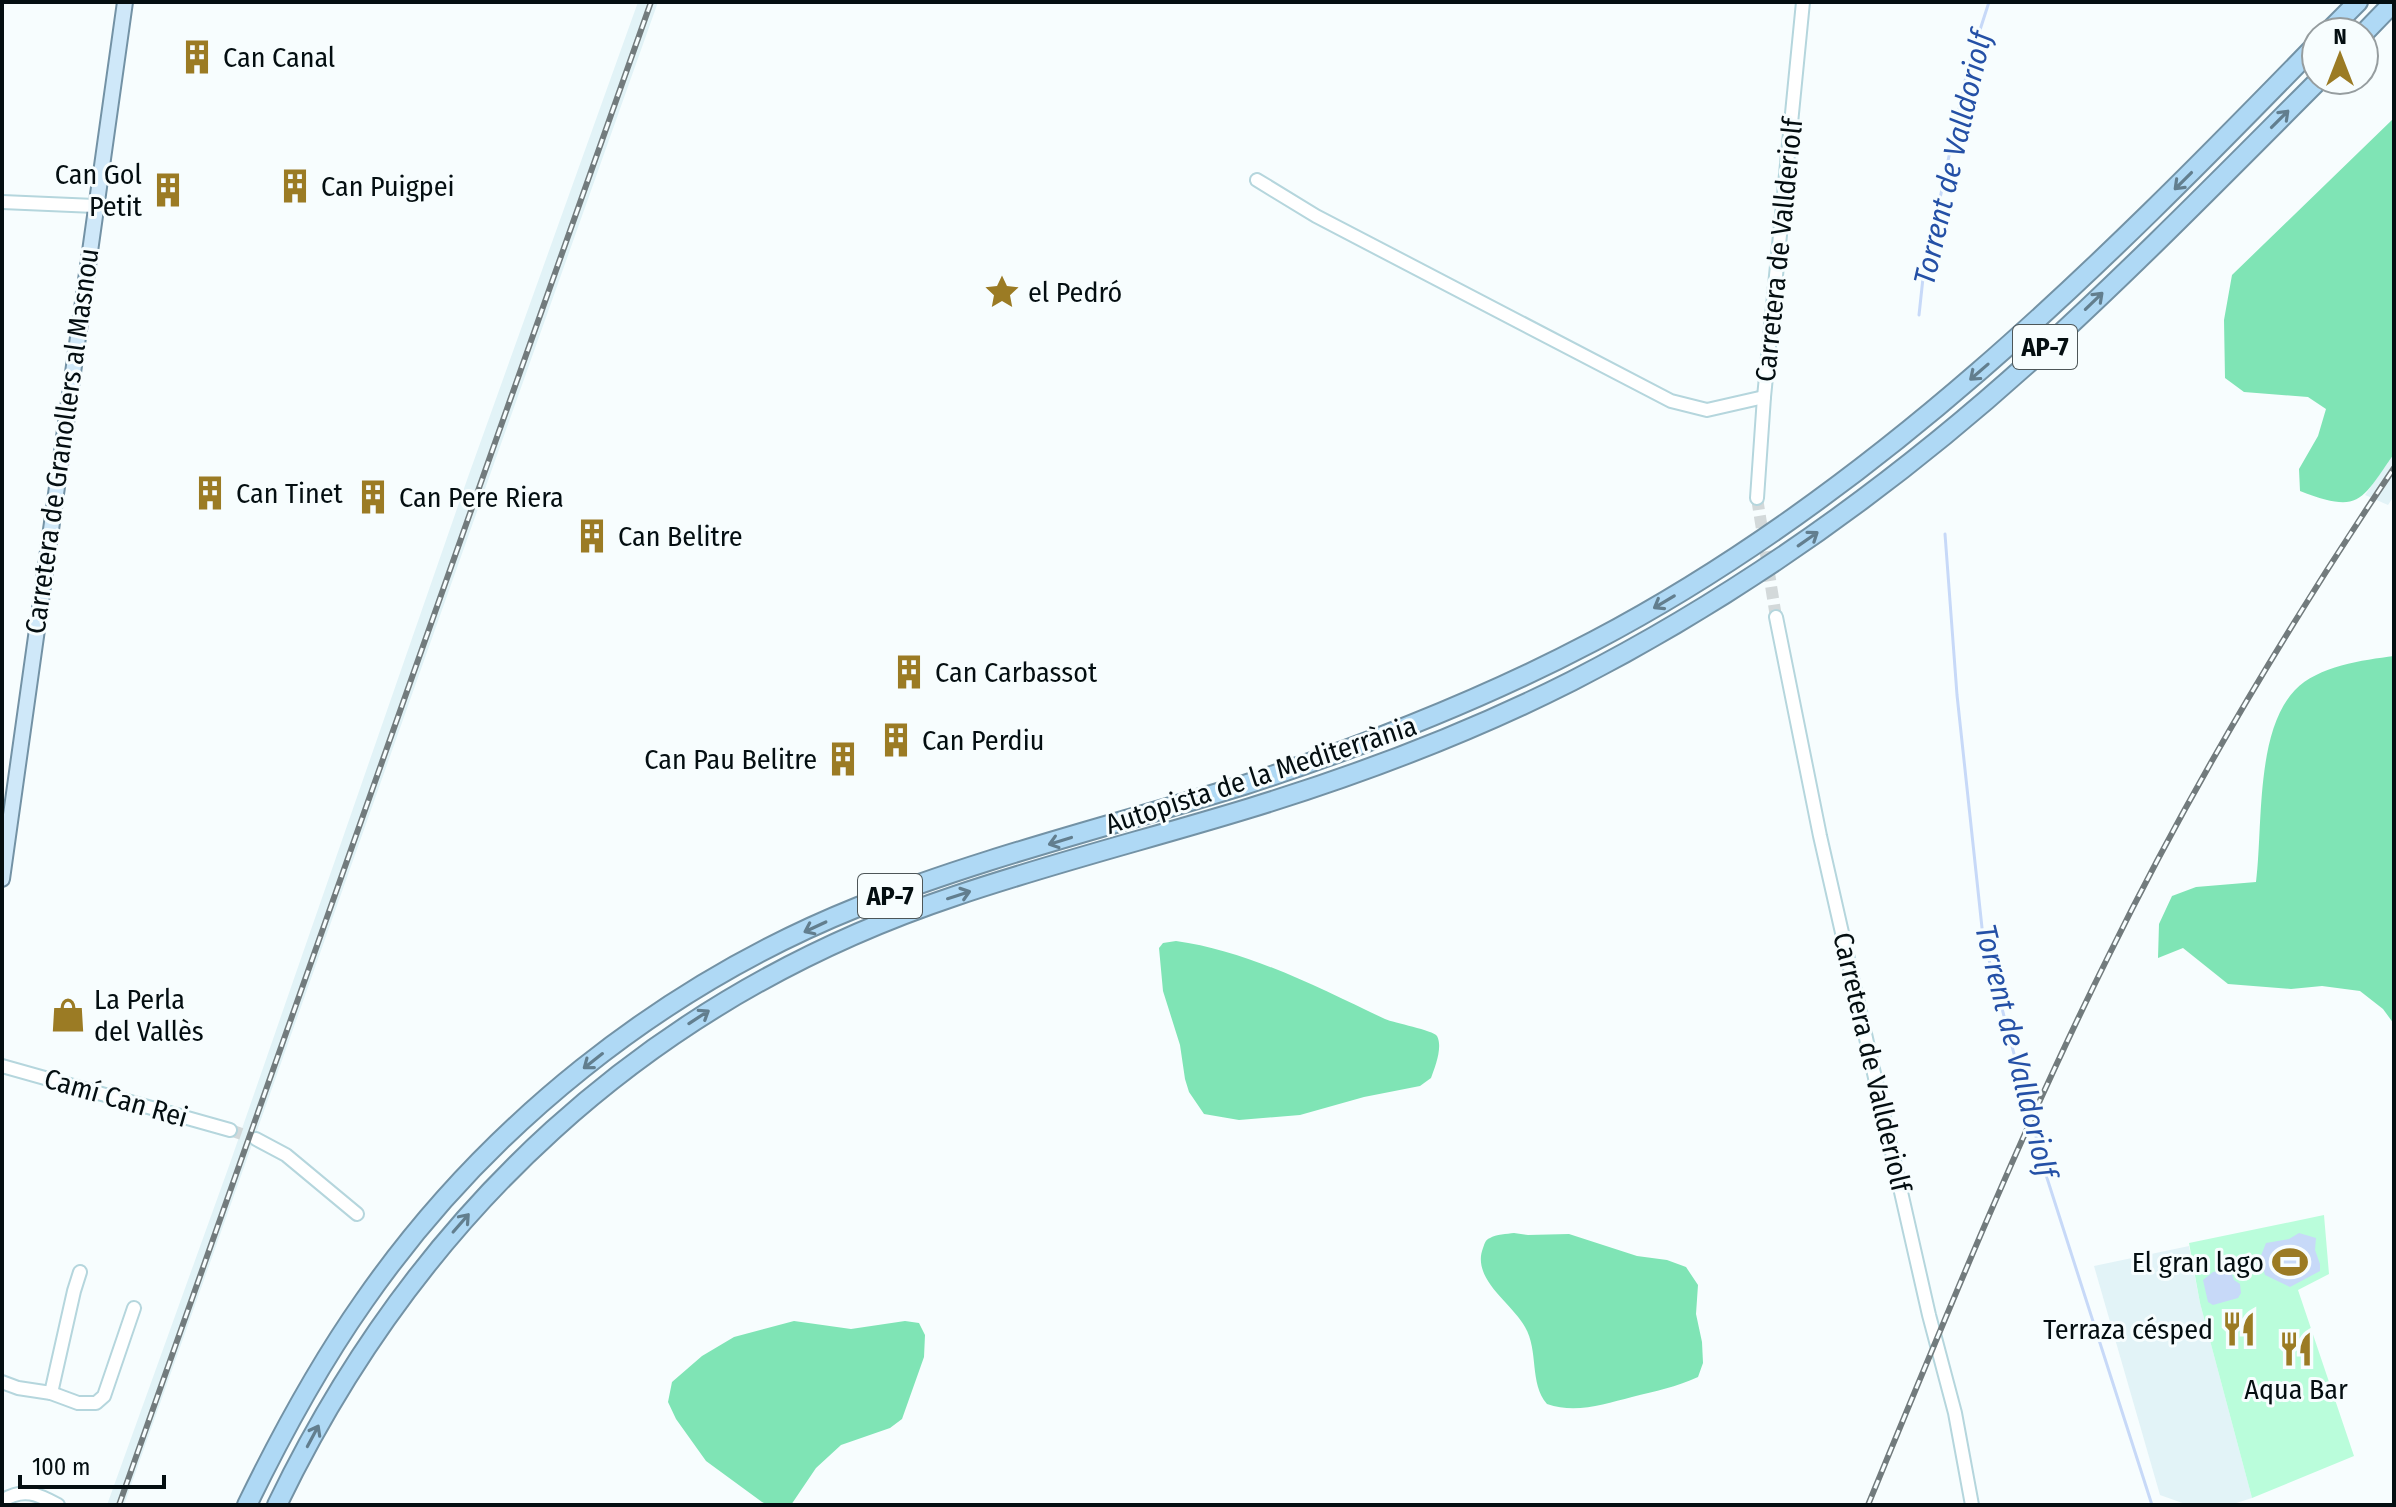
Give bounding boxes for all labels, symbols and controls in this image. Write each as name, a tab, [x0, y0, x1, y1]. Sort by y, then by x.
north arrow	[2300, 16, 2380, 96]
text: N	[2333, 23, 2347, 50]
water label: Torrent de Valldoriolf	[1906, 24, 2001, 288]
building icon: Can Canal	[178, 38, 216, 76]
place label: Can Canal	[223, 41, 335, 74]
one-way arrow	[2270, 110, 2289, 129]
street label: Carretera de Vallderiolf	[1749, 114, 1810, 384]
place label: Can Gol Petit	[55, 158, 143, 223]
building icon: Can Puigpei	[276, 167, 314, 205]
place label: Can Puigpei	[321, 170, 455, 203]
building icon: Can Gol Petit	[149, 171, 187, 209]
one-way arrow	[2174, 171, 2193, 190]
street label: Carretera de Granollers al Masnou	[19, 246, 105, 636]
place icon: el Pedró	[983, 273, 1021, 311]
place label: el Pedró	[1028, 276, 1122, 309]
one-way arrow	[2084, 292, 2104, 311]
road number: AP-7	[2013, 325, 2077, 369]
one-way arrow	[1969, 363, 1989, 381]
building icon: Can Tinet	[191, 474, 229, 512]
place label: Can Tinet	[236, 477, 344, 510]
building icon: Can Pere Riera	[354, 478, 392, 516]
place label: Can Pere Riera	[399, 481, 564, 514]
building icon: Can Belitre	[573, 517, 611, 555]
place label: Can Belitre	[618, 520, 743, 553]
one-way arrow	[1797, 531, 1819, 547]
one-way arrow	[1653, 594, 1676, 610]
building icon: Can Carbassot	[890, 653, 928, 691]
place label: Can Carbassot	[935, 656, 1098, 689]
street label: Autopista de la Mediterrània	[1101, 709, 1421, 841]
building icon: Can Perdiu	[877, 721, 915, 759]
place label: Can Perdiu	[922, 724, 1044, 757]
building icon: Can Pau Belitre	[824, 740, 862, 778]
place label: Can Pau Belitre	[644, 743, 817, 776]
one-way arrow	[1048, 835, 1073, 849]
road number: AP-7	[858, 874, 922, 918]
one-way arrow	[946, 886, 971, 901]
one-way arrow	[803, 920, 827, 935]
water label: Torrent de Valldoriolf	[1967, 921, 2066, 1185]
street label: Carretera de Vallderiolf	[1826, 929, 1918, 1197]
place label: La Perla del Vallès	[94, 983, 204, 1048]
shop icon: La Perla del Vallès	[49, 996, 87, 1034]
one-way arrow	[688, 1009, 710, 1026]
one-way arrow	[583, 1052, 604, 1069]
street label: Camí Can Rei	[41, 1062, 191, 1134]
one-way arrow	[452, 1213, 470, 1233]
sports icon: El gran lago	[2271, 1243, 2309, 1281]
place label: El gran lago	[2132, 1246, 2264, 1279]
restaurant icon: Terraza césped	[2220, 1310, 2258, 1348]
place label: Terraza césped	[2043, 1313, 2213, 1346]
restaurant icon: Aqua Bar	[2277, 1330, 2315, 1368]
place label: Aqua Bar	[2244, 1373, 2348, 1406]
one-way arrow	[305, 1424, 321, 1448]
scale bar	[20, 1439, 164, 1489]
text: 100 m	[32, 1453, 90, 1481]

